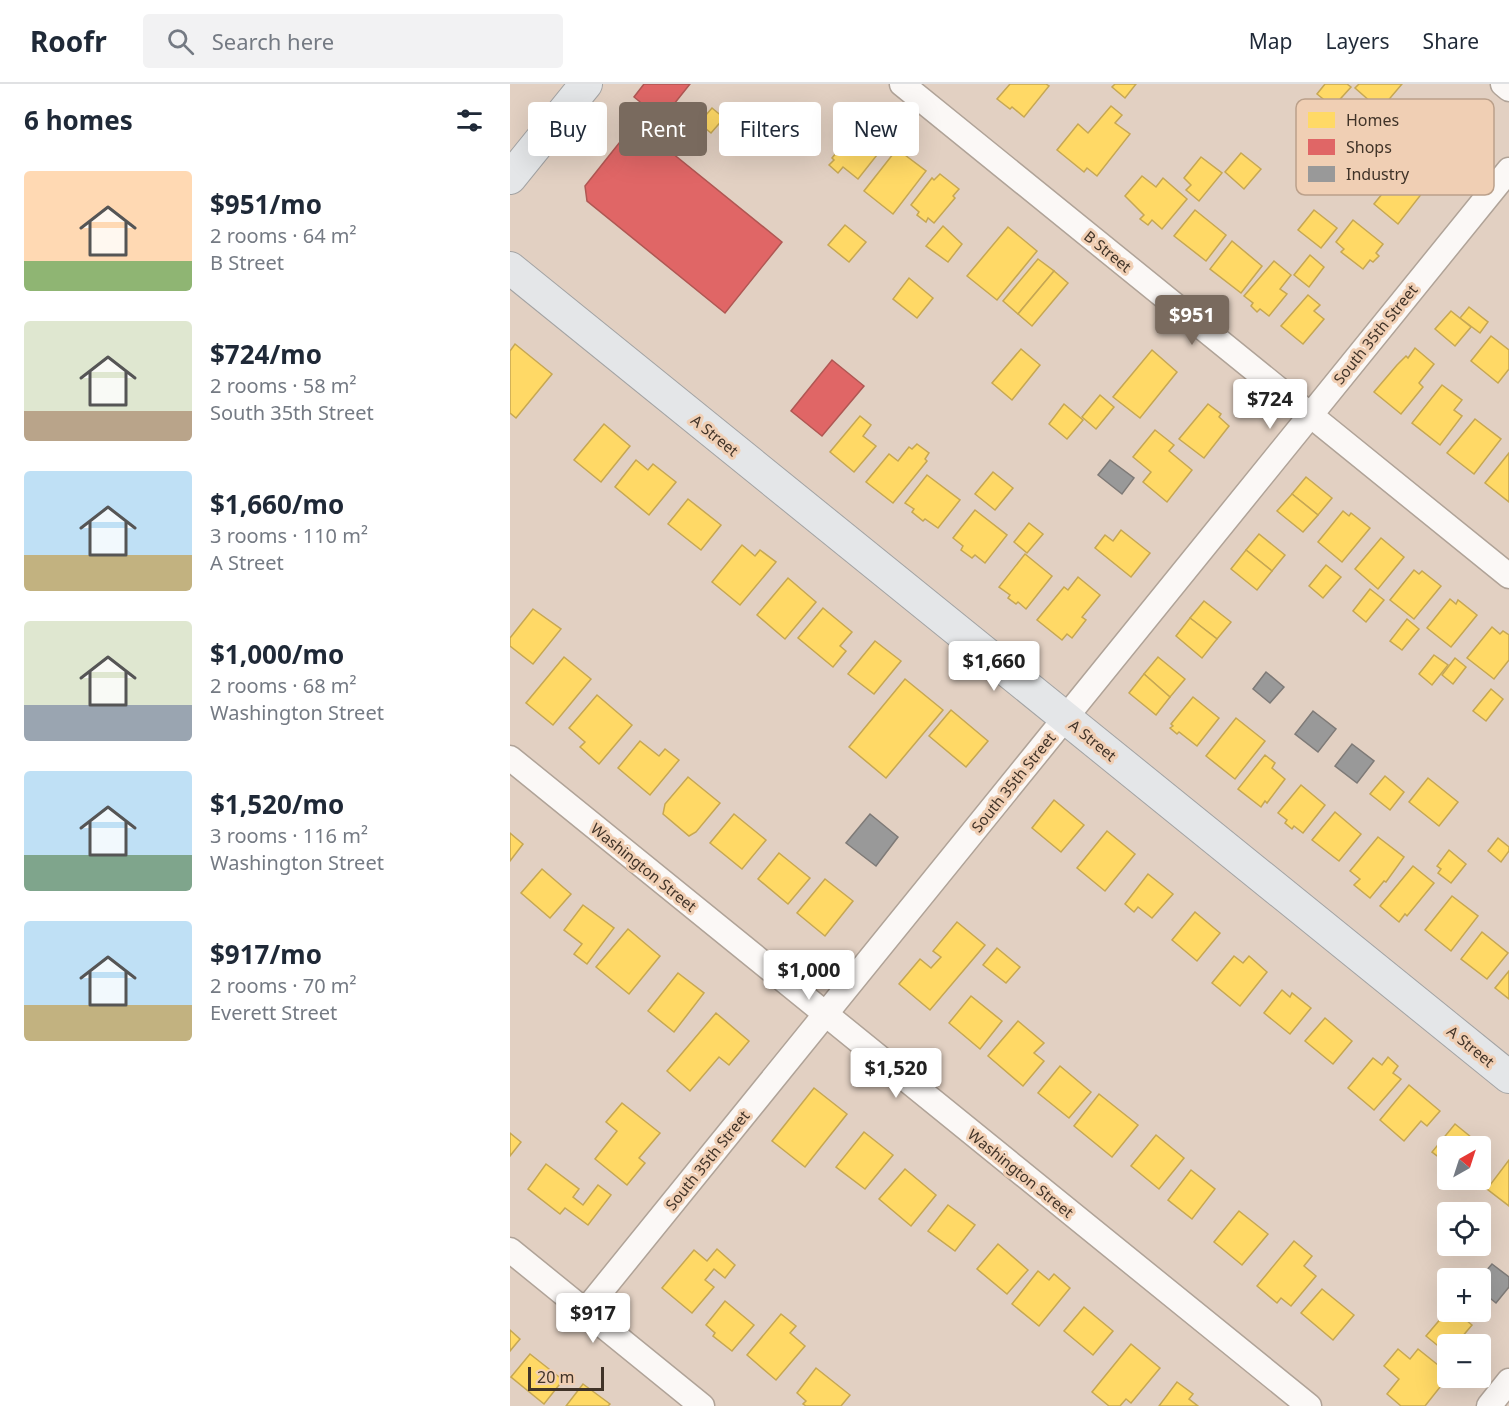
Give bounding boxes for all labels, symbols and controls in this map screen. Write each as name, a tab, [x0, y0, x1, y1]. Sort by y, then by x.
search box	[143, 14, 563, 68]
text: Roofr	[30, 22, 107, 60]
icon: search	[164, 25, 197, 58]
text: Search here	[212, 26, 334, 56]
text: Map	[1249, 27, 1293, 55]
text: Layers	[1326, 27, 1390, 55]
text: Share	[1423, 27, 1479, 55]
legend	[1296, 99, 1494, 195]
text: 6 homes	[24, 102, 133, 138]
chip: Buy	[528, 102, 607, 156]
chip: Rent	[619, 102, 707, 156]
chip: Filters	[719, 102, 821, 156]
chip: New	[833, 102, 919, 156]
icon: filters	[453, 104, 486, 137]
text: Homes	[1346, 109, 1399, 131]
text: Shops	[1346, 136, 1392, 158]
text: Industry	[1346, 163, 1410, 185]
text: $951/mo	[210, 186, 322, 222]
icon: home	[72, 195, 144, 267]
text: 2 rooms · 64 m²	[210, 222, 357, 249]
street label: B Street	[1080, 226, 1136, 277]
text: B Street	[210, 249, 284, 276]
street label: South 35th Street	[1329, 280, 1422, 388]
pin: $951	[1156, 295, 1228, 346]
text: $951	[1169, 301, 1215, 328]
text: $724/mo	[210, 336, 322, 372]
icon: home	[72, 345, 144, 417]
text: 2 rooms · 58 m²	[210, 372, 357, 399]
pin: $724	[1234, 379, 1306, 430]
text: $724	[1247, 385, 1293, 412]
text: South 35th Street	[210, 399, 374, 426]
street label: A Street	[687, 410, 743, 461]
text: $1,660/mo	[210, 486, 344, 522]
icon: home	[72, 495, 144, 567]
text: 3 rooms · 110 m²	[210, 522, 368, 549]
text: A Street	[210, 549, 284, 576]
text: $1,000/mo	[210, 636, 344, 672]
pin: $1,660	[945, 641, 1043, 692]
icon: home	[72, 645, 144, 717]
text: $1,660	[963, 647, 1025, 674]
text: 2 rooms · 68 m²	[210, 672, 357, 699]
text: Washington Street	[210, 699, 384, 726]
street label: A Street	[1065, 715, 1121, 766]
street label: South 35th Street	[967, 728, 1060, 836]
text: $1,520/mo	[210, 786, 344, 822]
icon: home	[72, 795, 144, 867]
street label: Washington Street	[587, 818, 701, 916]
text: 3 rooms · 116 m²	[210, 822, 368, 849]
text: Washington Street	[210, 849, 384, 876]
text: $917/mo	[210, 936, 322, 972]
icon: home	[72, 945, 144, 1017]
pin: $1,000	[760, 950, 858, 1001]
text: $1,000	[778, 956, 840, 983]
text: 2 rooms · 70 m²	[210, 972, 357, 999]
text: Everett Street	[210, 999, 337, 1026]
street label: A Street	[1443, 1021, 1499, 1072]
pin: $1,520	[847, 1048, 945, 1099]
text: $1,520	[865, 1054, 927, 1081]
street label: South 35th Street	[661, 1106, 754, 1214]
street label: Washington Street	[964, 1124, 1078, 1222]
north arrow	[1437, 1136, 1491, 1190]
map controls	[1437, 1136, 1491, 1388]
button: locate	[1437, 1202, 1491, 1256]
button: +	[1437, 1268, 1491, 1322]
pin: $917	[557, 1293, 629, 1344]
text: $917	[570, 1299, 616, 1326]
button: −	[1437, 1334, 1491, 1388]
scale bar	[528, 1364, 604, 1392]
text: 20 m	[537, 1366, 574, 1388]

